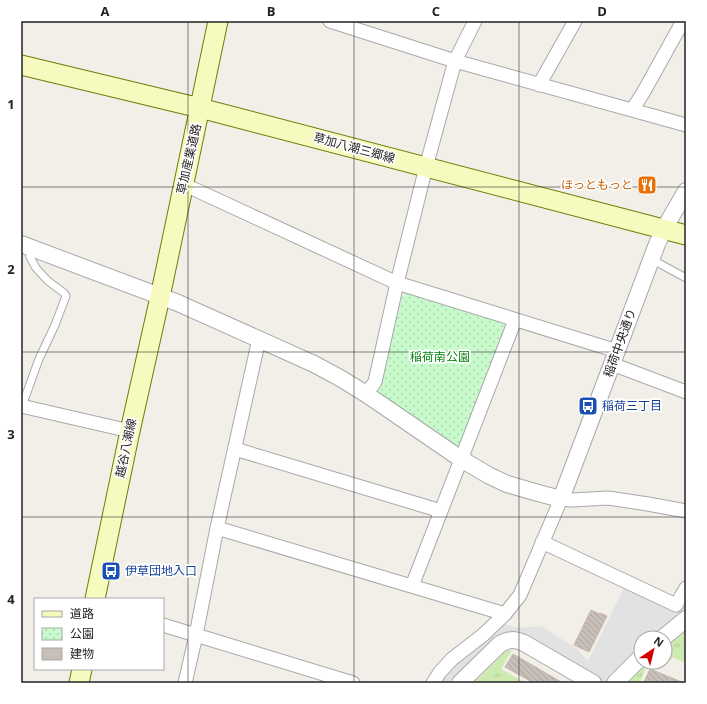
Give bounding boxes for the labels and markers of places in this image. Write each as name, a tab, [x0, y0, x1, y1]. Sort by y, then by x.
restaurant icon: ほっともっと	[636, 174, 658, 196]
place label: ほっともっと	[561, 176, 633, 193]
bus stop icon: 稲荷三丁目	[577, 395, 599, 417]
place label: 稲荷三丁目	[602, 397, 662, 414]
bus stop icon: 伊草団地入口	[100, 560, 122, 582]
place label: 伊草団地入口	[125, 562, 197, 579]

